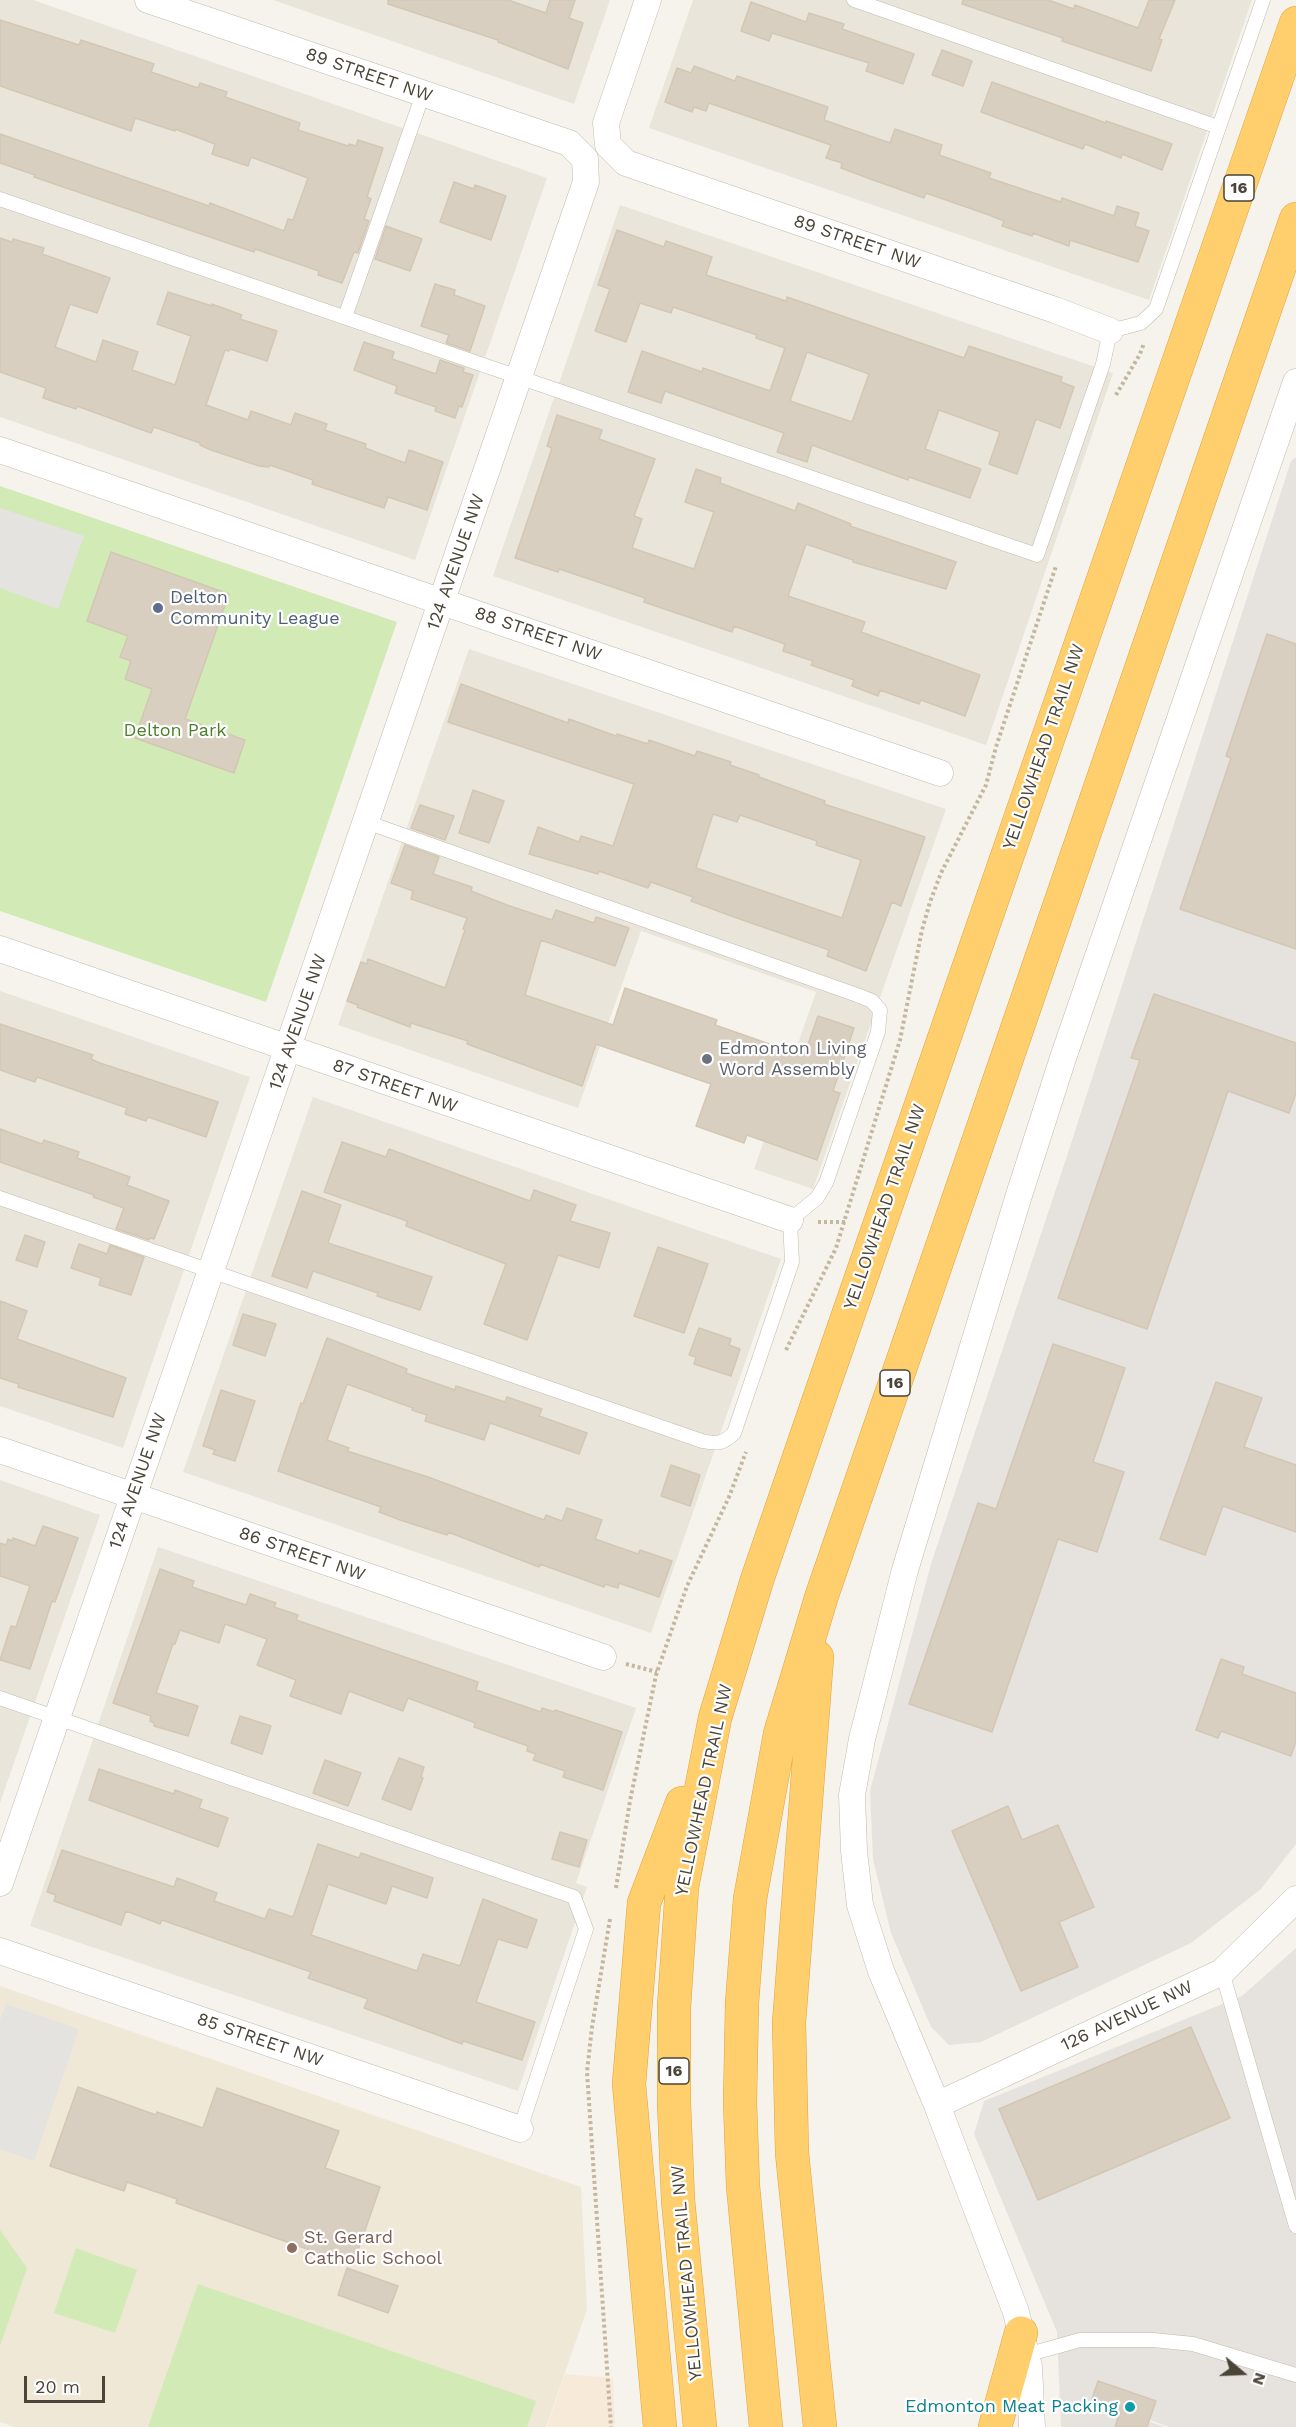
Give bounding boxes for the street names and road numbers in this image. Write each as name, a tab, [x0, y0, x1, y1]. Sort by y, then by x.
street label: 89 STREET NW	[303, 43, 435, 107]
road number: 16	[1224, 175, 1254, 201]
street label: 89 STREET NW	[791, 210, 923, 274]
street label: 124 AVENUE NW	[423, 491, 489, 633]
street label: 88 STREET NW	[472, 602, 604, 666]
street label: YELLOWHEAD TRAIL NW	[999, 641, 1089, 853]
street label: 124 AVENUE NW	[265, 951, 331, 1093]
street label: 87 STREET NW	[330, 1054, 460, 1118]
street label: YELLOWHEAD TRAIL NW	[840, 1101, 930, 1313]
road number: 16	[880, 1370, 910, 1396]
street label: 124 AVENUE NW	[105, 1410, 171, 1552]
street label: 86 STREET NW	[236, 1522, 368, 1586]
street label: YELLOWHEAD TRAIL NW	[671, 1682, 737, 1898]
street label: 126 AVENUE NW	[1058, 1976, 1196, 2056]
street label: 85 STREET NW	[194, 2008, 326, 2072]
road number: 16	[659, 2058, 689, 2084]
street label: YELLOWHEAD TRAIL NW	[667, 2164, 707, 2382]

